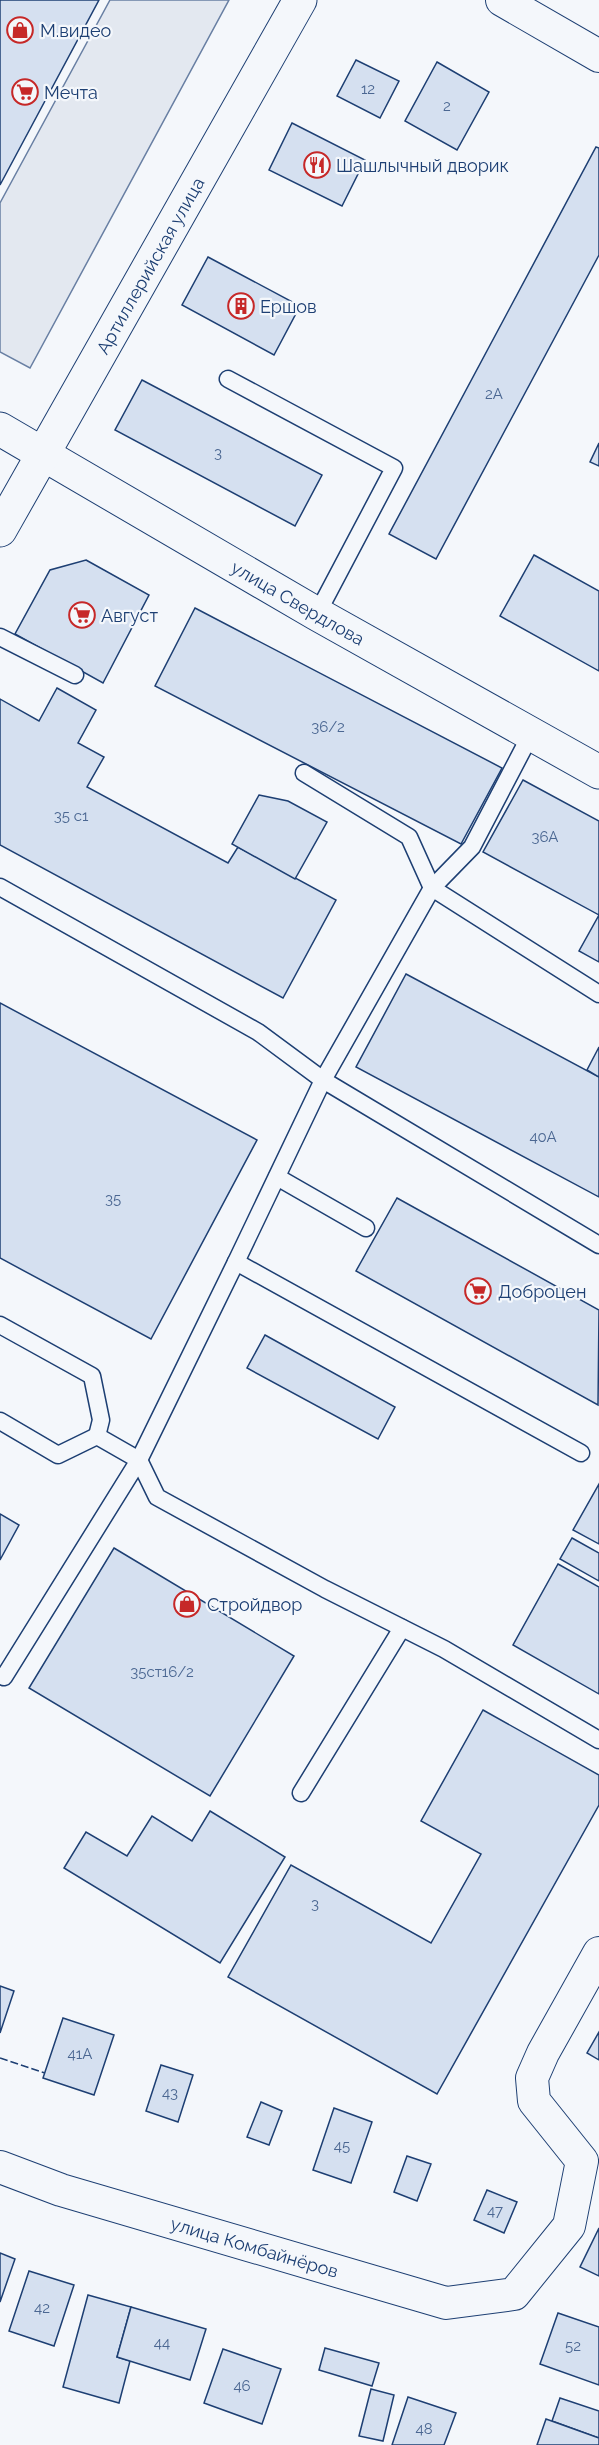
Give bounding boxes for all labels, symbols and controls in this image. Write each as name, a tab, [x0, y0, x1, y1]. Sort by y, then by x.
shop icon: М.видео	[5, 15, 35, 45]
place label: М.видео	[40, 20, 112, 41]
supermarket icon: Мечта	[10, 77, 40, 107]
house number: 12	[361, 80, 375, 98]
place label: Мечта	[44, 82, 98, 103]
house number: 2	[443, 97, 451, 115]
restaurant icon: Шашлычный дворик	[302, 150, 332, 180]
place label: Шашлычный дворик	[336, 155, 509, 176]
street label: Артиллерийская улица	[91, 173, 208, 357]
building icon: Ершов	[226, 291, 256, 321]
place label: Ершов	[260, 296, 317, 317]
house number: 2А	[485, 385, 503, 403]
house number: 3	[214, 444, 222, 462]
street label: улица Свердлова	[228, 556, 368, 649]
supermarket icon: Август	[67, 600, 97, 630]
place label: Август	[101, 605, 158, 626]
house number: 36/2	[311, 718, 345, 736]
house number: 35 с1	[54, 807, 89, 825]
house number: 36А	[532, 828, 558, 846]
house number: 40А	[529, 1128, 557, 1146]
house number: 35	[105, 1190, 121, 1208]
supermarket icon: Доброцен	[463, 1276, 493, 1306]
place label: Доброцен	[498, 1281, 586, 1302]
shop icon: Стройдвор	[172, 1589, 202, 1619]
place label: Стройдвор	[207, 1594, 302, 1615]
house number: 35ст16/2	[130, 1663, 194, 1681]
house number: 3	[311, 1895, 319, 1913]
house number: 41А	[68, 2045, 92, 2063]
house number: 43	[162, 2084, 178, 2102]
house number: 45	[334, 2137, 350, 2155]
house number: 47	[487, 2202, 503, 2220]
street label: улица Комбайнёров	[168, 2212, 341, 2281]
house number: 42	[34, 2299, 50, 2317]
house number: 44	[154, 2334, 170, 2352]
house number: 52	[565, 2337, 581, 2355]
house number: 46	[233, 2377, 251, 2395]
house number: 48	[415, 2420, 433, 2438]

